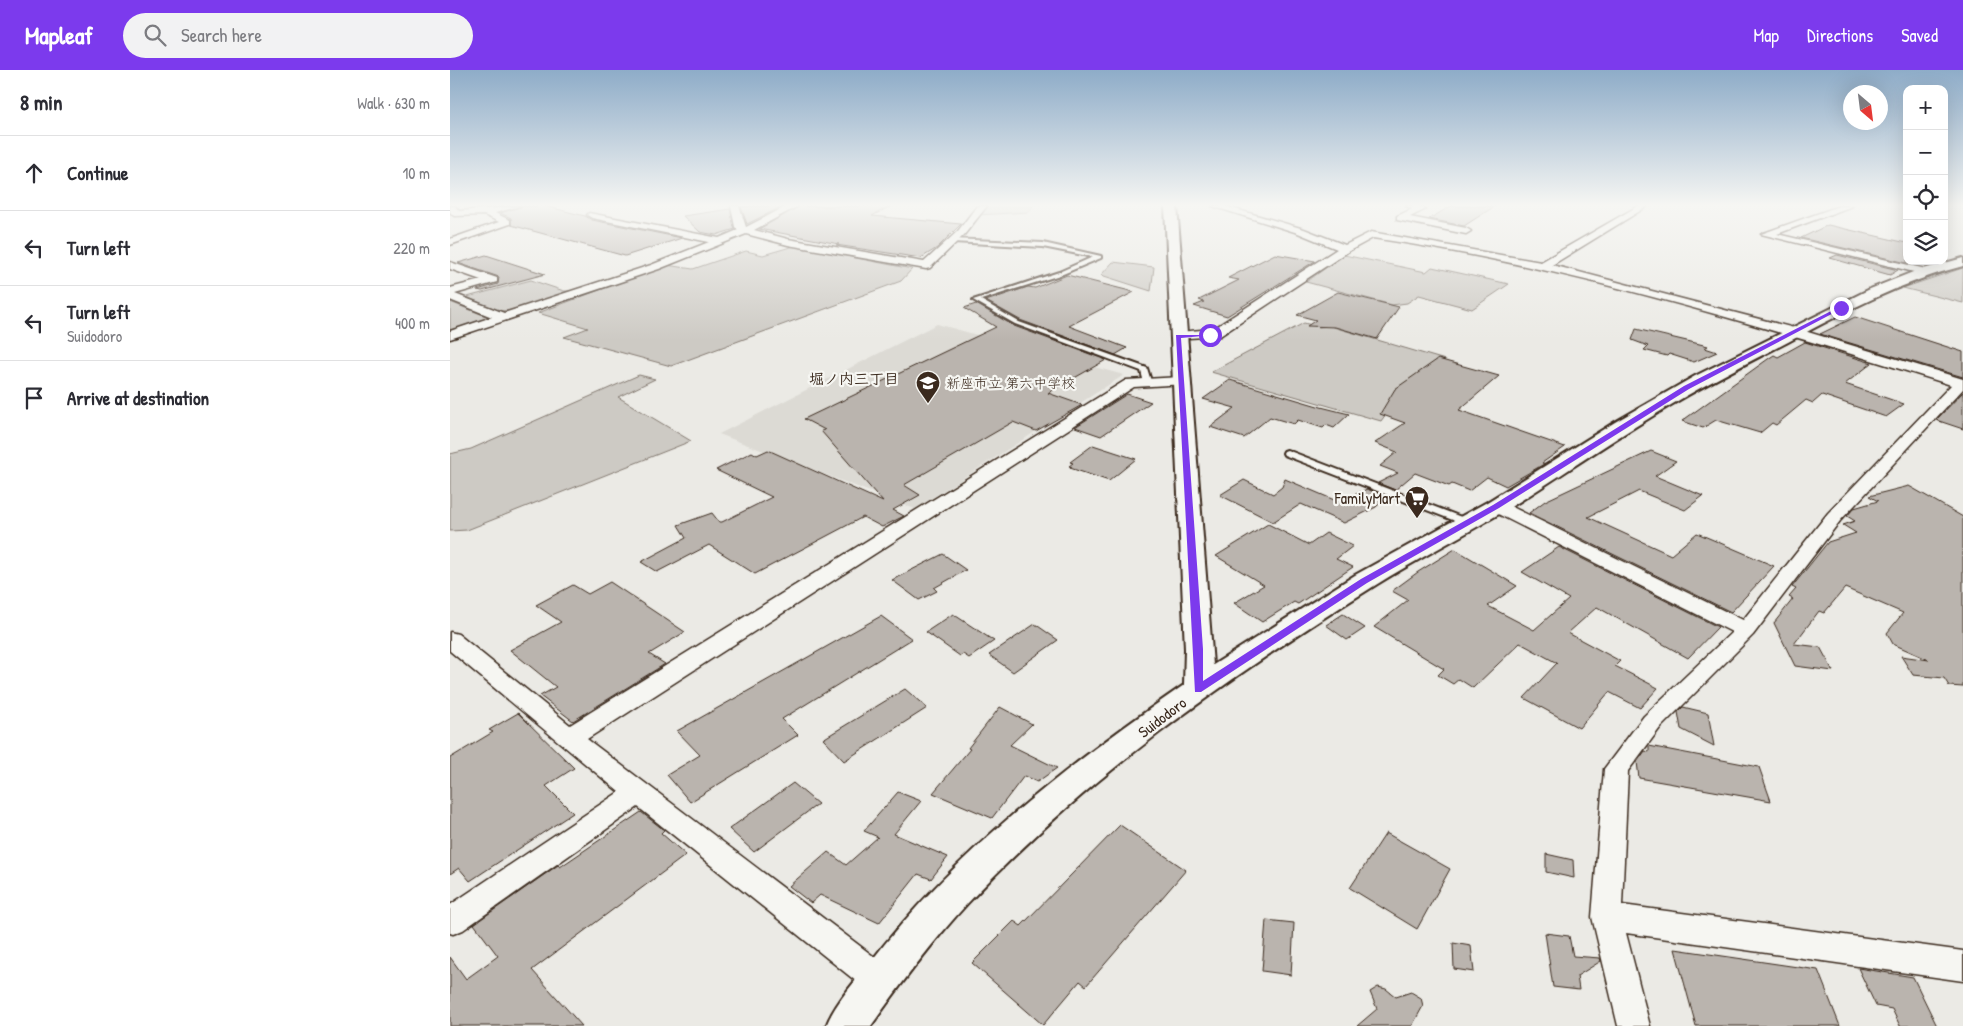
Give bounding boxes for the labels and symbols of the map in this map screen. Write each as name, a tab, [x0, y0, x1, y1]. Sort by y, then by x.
north arrow	[1843, 85, 1888, 130]
route end	[1830, 297, 1853, 320]
route start	[1199, 324, 1222, 347]
district label: 堀ノ内三丁目	[809, 368, 899, 389]
school or university icon: 新座市立 第六中学校	[915, 370, 941, 404]
place label: 新座市立 第六中学校	[946, 373, 1075, 392]
supermarket icon: FamilyMart	[1404, 485, 1430, 519]
place label: FamilyMart	[1334, 487, 1400, 509]
street label: Suidodoro	[1133, 691, 1191, 742]

